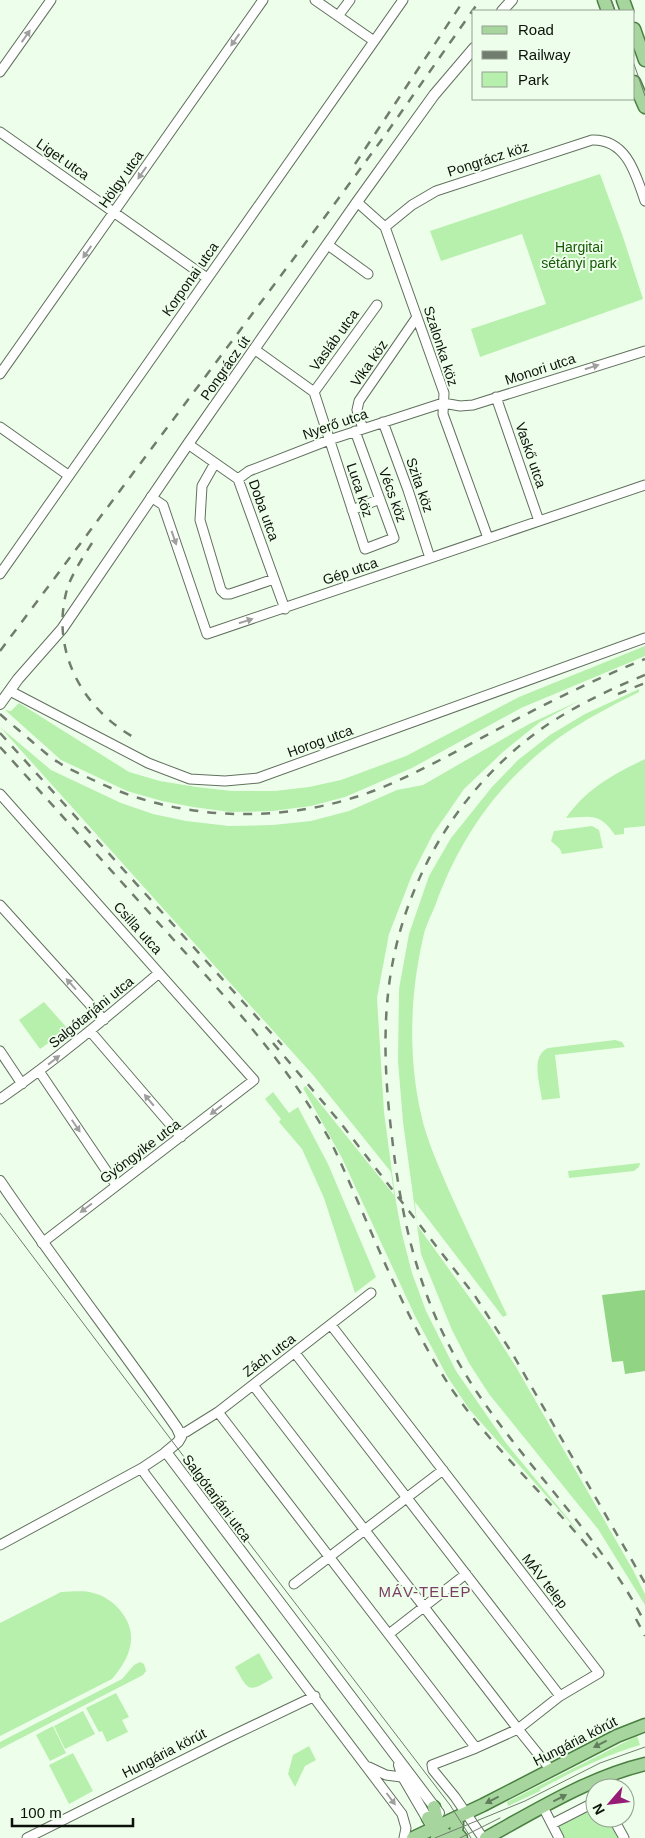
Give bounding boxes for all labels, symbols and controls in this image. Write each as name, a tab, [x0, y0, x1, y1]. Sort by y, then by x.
legend	[472, 10, 635, 100]
text: Road	[518, 21, 554, 38]
one-way arrow	[20, 30, 31, 43]
one-way arrow	[230, 33, 240, 47]
text: Railway	[518, 46, 571, 63]
text: Park	[518, 71, 549, 88]
street label: Liget utca	[34, 135, 93, 183]
street label: Pongrácz köz	[445, 138, 531, 180]
street label: Hölgy utca	[95, 147, 147, 211]
one-way arrow	[137, 166, 147, 180]
street label: Korponai utca	[159, 239, 221, 319]
park label: Hargitai sétányi park	[541, 239, 618, 271]
one-way arrow	[81, 245, 92, 258]
street label: Szalonka köz	[421, 304, 461, 388]
street label: Vasláb utca	[306, 306, 362, 374]
street label: Pongrácz út	[197, 333, 253, 403]
street label: Vika köz	[347, 337, 391, 389]
street label: Monori utca	[503, 350, 577, 388]
one-way arrow	[585, 362, 600, 370]
street label: Nyerő utca	[300, 405, 370, 443]
street label: Vaskő utca	[512, 420, 550, 490]
street label: Szita köz	[403, 456, 437, 514]
street label: Luca köz	[344, 461, 376, 519]
street label: Vécs köz	[376, 466, 410, 524]
street label: Doba utca	[246, 477, 283, 543]
one-way arrow	[171, 530, 179, 545]
street label: Gép utca	[321, 554, 380, 588]
one-way arrow	[239, 617, 254, 625]
street label: Horog utca	[285, 722, 355, 760]
street label: Csilla utca	[110, 899, 166, 958]
street label: Salgótarjáni utca	[45, 973, 137, 1051]
one-way arrow	[65, 978, 77, 990]
one-way arrow	[47, 1054, 60, 1065]
one-way arrow	[144, 1094, 155, 1107]
one-way arrow	[209, 1105, 222, 1116]
street label: Gyöngyike utca	[97, 1115, 184, 1186]
one-way arrow	[71, 1119, 81, 1133]
one-way arrow	[80, 1203, 93, 1214]
street label: Zách utca	[240, 1330, 299, 1380]
street label: Salgótarjáni utca	[179, 1452, 255, 1545]
street label: MÁV telep	[519, 1551, 571, 1612]
district label: MÁV-TELEP	[378, 1583, 472, 1600]
street label: Hungária körút	[530, 1713, 620, 1769]
street label: Hungária körút	[119, 1725, 209, 1781]
one-way arrow	[593, 1740, 608, 1748]
north arrow	[585, 1778, 635, 1828]
one-way arrow	[386, 1792, 396, 1806]
one-way arrow	[553, 1794, 567, 1802]
scale bar	[12, 1796, 134, 1828]
one-way arrow	[485, 1796, 500, 1804]
text: N	[589, 1801, 608, 1817]
text: 100 m	[20, 1804, 62, 1821]

